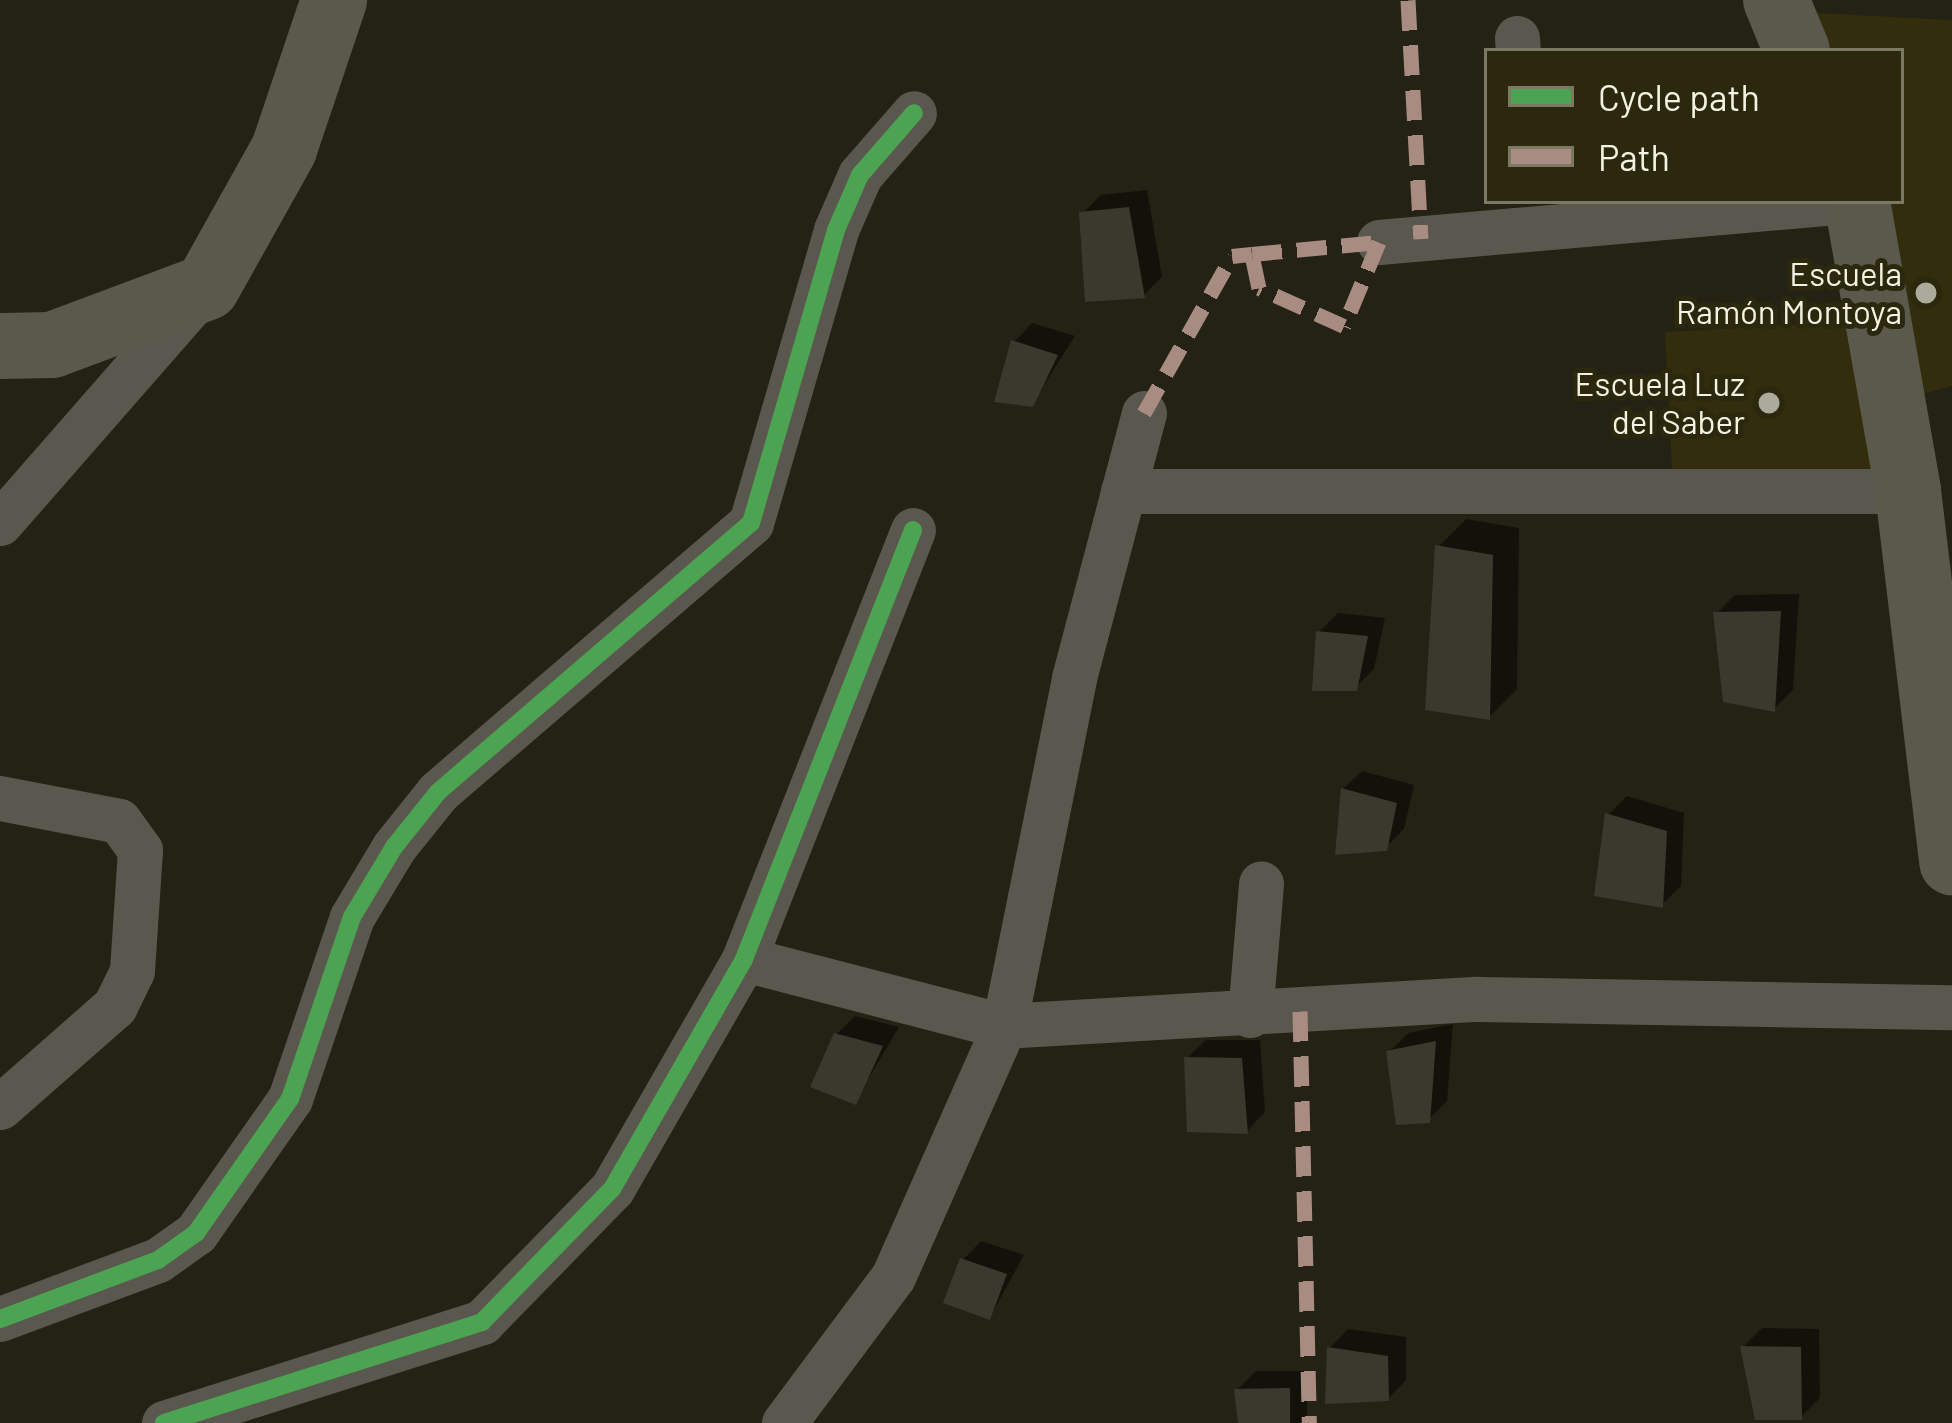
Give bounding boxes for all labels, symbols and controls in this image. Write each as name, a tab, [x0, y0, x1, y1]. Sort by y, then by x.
legend	[1484, 48, 1904, 204]
text: Cycle path	[1598, 75, 1760, 118]
text: Path	[1598, 135, 1670, 178]
place label: Escuela Ramón Montoya	[1676, 254, 1902, 332]
marker: Escuela Ramón Montoya	[1913, 280, 1939, 306]
place label: Escuela Luz del Saber	[1575, 364, 1745, 442]
marker: Escuela Luz del Saber	[1756, 390, 1782, 416]

